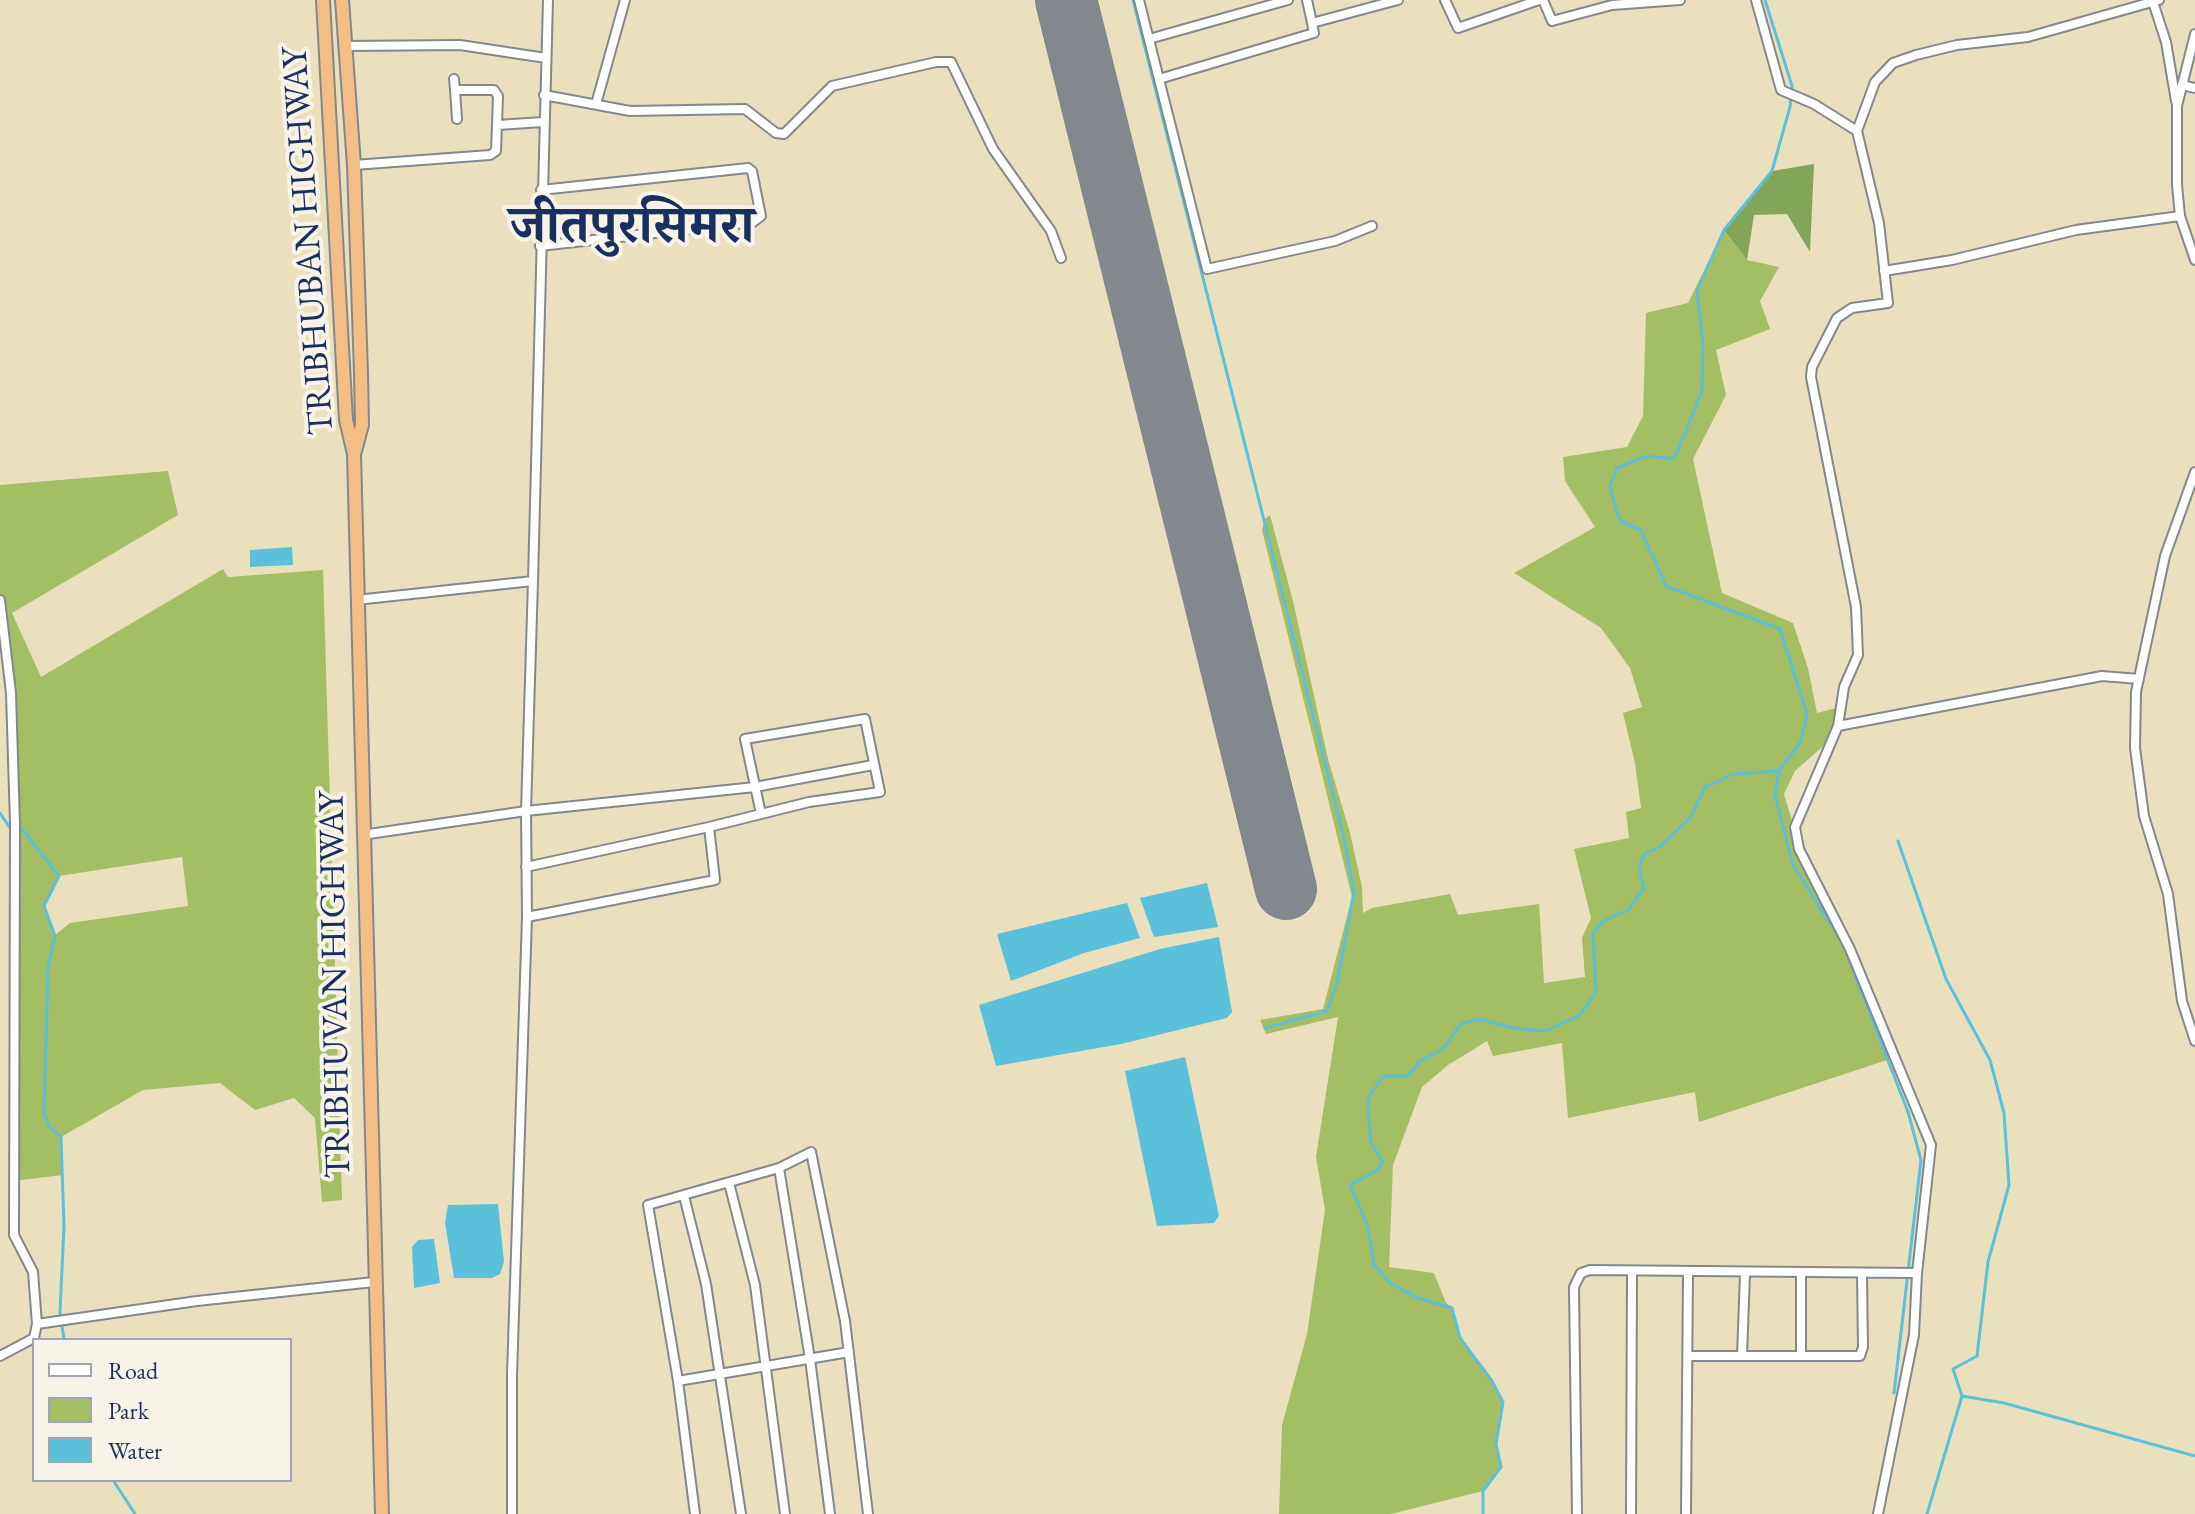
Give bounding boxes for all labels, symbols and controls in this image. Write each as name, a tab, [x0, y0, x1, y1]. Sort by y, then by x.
street label: TRIBHUBAN HIGHWAY	[274, 46, 344, 436]
district label: जीतपुरसिमरा	[510, 197, 754, 259]
street label: TRIBHUVAN HIGHWAY	[311, 791, 361, 1179]
legend	[32, 1338, 292, 1482]
text: Road	[108, 1355, 158, 1386]
text: Park	[108, 1395, 149, 1426]
text: Water	[108, 1435, 162, 1466]

